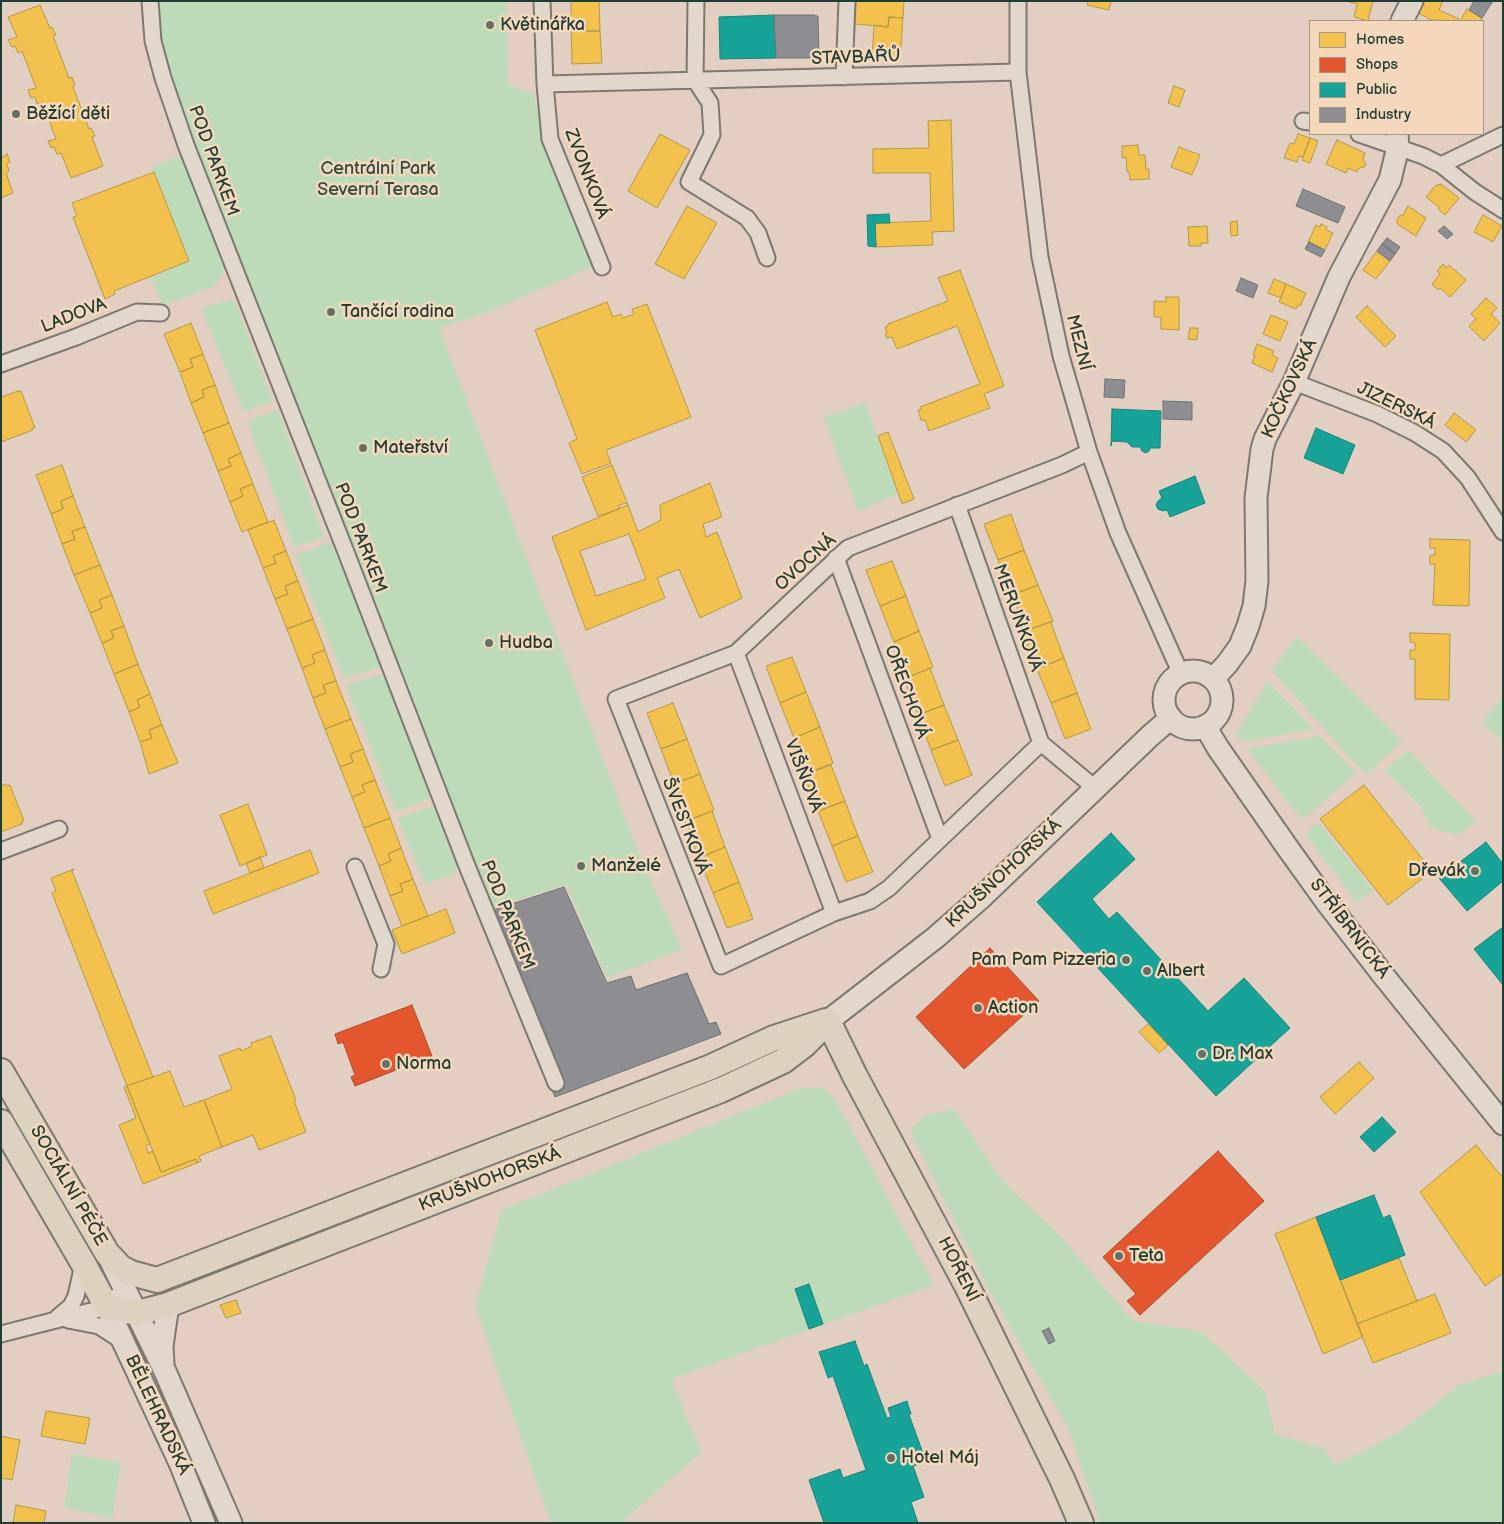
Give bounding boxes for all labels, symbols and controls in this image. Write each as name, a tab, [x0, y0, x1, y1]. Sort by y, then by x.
place label: Květinářka	[500, 14, 585, 36]
marker: Květinářka	[484, 19, 496, 31]
legend	[1309, 20, 1484, 135]
text: Homes	[1356, 30, 1404, 49]
street label: STAVBAŘŮ	[811, 46, 901, 70]
text: Shops	[1356, 55, 1398, 74]
text: Public	[1356, 80, 1397, 99]
place label: Běžící děti	[26, 103, 110, 125]
street label: POD PARKEM	[183, 103, 243, 219]
text: Industry	[1356, 105, 1411, 124]
marker: Běžící děti	[10, 108, 22, 120]
street label: ZVONKOVÁ	[559, 126, 613, 222]
park label: Centrální Park Severní Terasa	[317, 158, 439, 200]
street label: LADOVA	[38, 294, 110, 338]
place label: Tančící rodina	[341, 301, 454, 323]
marker: Tančící rodina	[325, 306, 337, 318]
street label: MEZNÍ	[1061, 312, 1095, 374]
street label: KOČKOVSKÁ	[1258, 336, 1322, 442]
street label: JIZERSKÁ	[1353, 378, 1439, 434]
place label: Mateřství	[373, 437, 448, 459]
marker: Mateřství	[357, 442, 369, 454]
street label: POD PARKEM	[329, 480, 391, 596]
street label: OVOCNÁ	[771, 530, 841, 596]
street label: MERUŇKOVÁ	[988, 561, 1046, 675]
place label: Hudba	[499, 632, 553, 654]
marker: Hudba	[483, 637, 495, 649]
street label: OŘECHOVÁ	[879, 642, 933, 742]
street label: VIŠŇOVÁ	[779, 736, 827, 816]
street label: ŠVESTKOVÁ	[657, 775, 713, 877]
street label: KRUŠNOHORSKÁ	[942, 815, 1066, 933]
place label: Manželé	[591, 855, 661, 877]
street label: POD PARKEM	[475, 857, 539, 973]
marker: Manželé	[575, 860, 587, 872]
place label: Dřevák	[1408, 860, 1465, 882]
marker: Dřevák	[1469, 865, 1481, 877]
street label: STŘÍBRNICKÁ	[1304, 875, 1394, 983]
place label: Pam Pam Pizzeria	[971, 949, 1116, 971]
marker: Pam Pam Pizzeria	[1120, 954, 1132, 966]
place label: Albert	[1157, 960, 1205, 982]
marker: Albert	[1141, 965, 1153, 977]
place label: Action	[988, 997, 1038, 1019]
marker: Action	[972, 1002, 984, 1014]
place label: Dr. Max	[1212, 1043, 1273, 1065]
marker: Dr. Max	[1196, 1048, 1208, 1060]
place label: Norma	[396, 1053, 451, 1075]
marker: Norma	[380, 1058, 392, 1070]
street label: SOCIÁLNÍ PÉČE	[25, 1122, 111, 1250]
street label: KRUŠNOHORSKÁ	[416, 1143, 564, 1217]
street label: HOŘENÍ	[932, 1234, 984, 1306]
place label: Teta	[1129, 1245, 1164, 1267]
marker: Teta	[1113, 1250, 1125, 1262]
street label: BĚLEHRADSKÁ	[120, 1352, 194, 1478]
place label: Hotel Máj	[901, 1447, 979, 1469]
marker: Hotel Máj	[885, 1452, 897, 1464]

